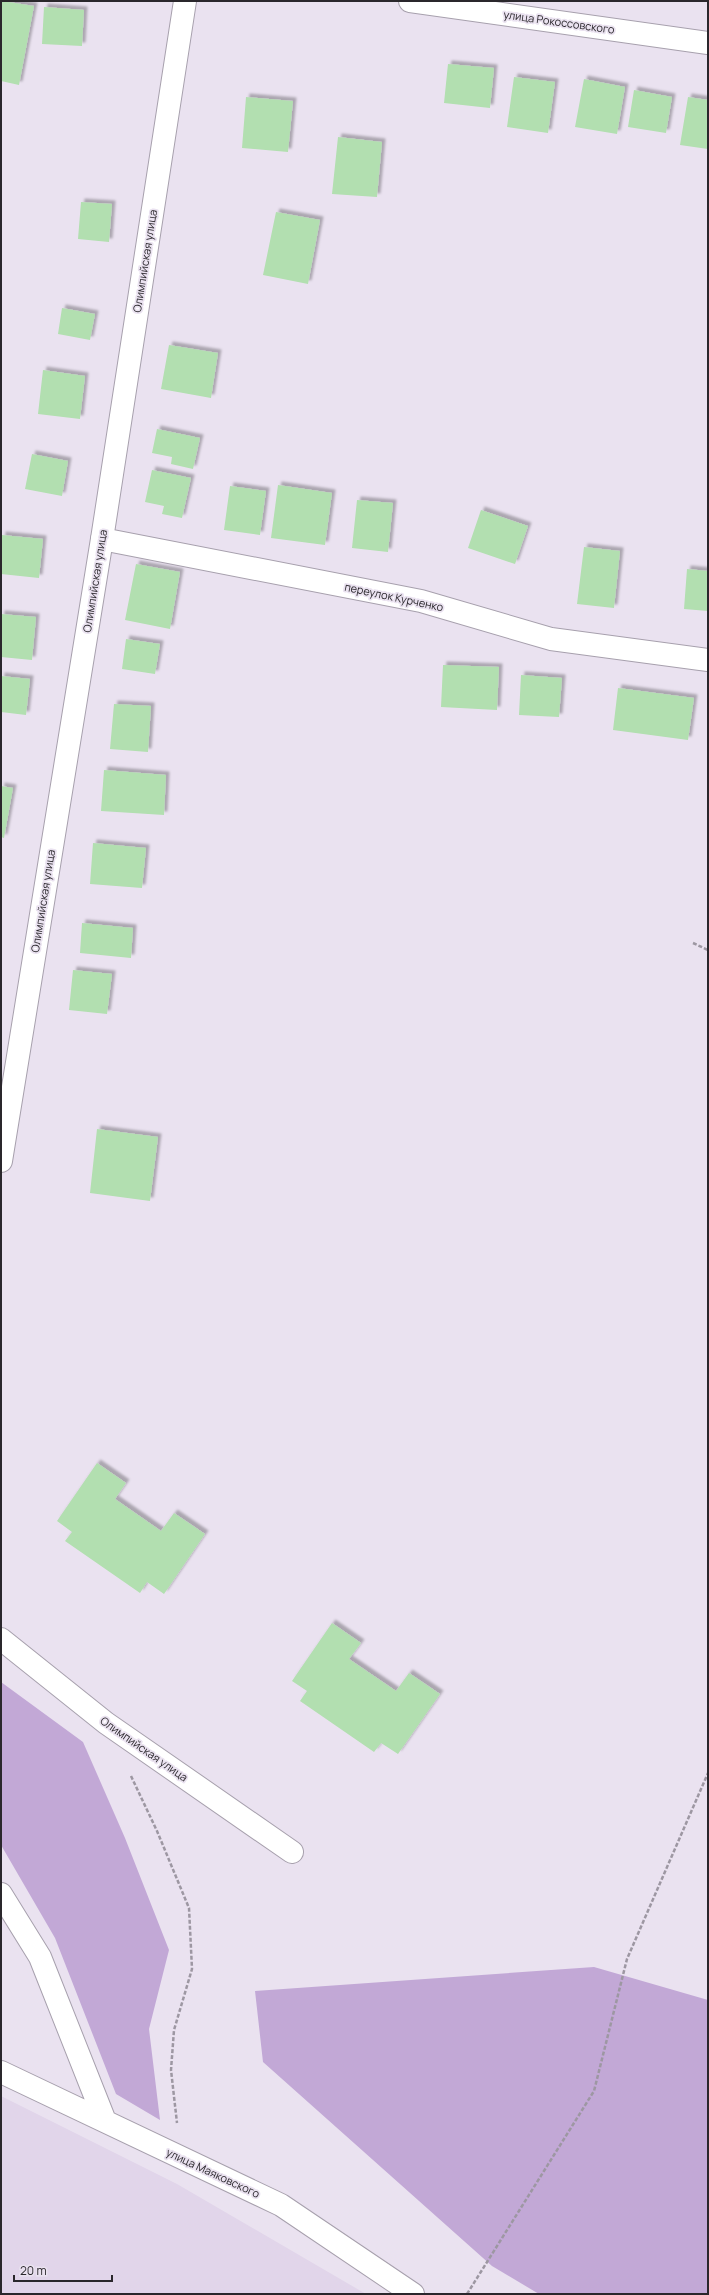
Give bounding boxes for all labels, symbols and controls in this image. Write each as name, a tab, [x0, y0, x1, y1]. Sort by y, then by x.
street label: улица Рокоссовского	[503, 6, 616, 37]
street label: Олимпийская улица	[129, 208, 160, 313]
street label: Олимпийская улица	[79, 528, 110, 633]
street label: переулок Курченко	[343, 579, 445, 614]
street label: Олимпийская улица	[27, 848, 58, 953]
street label: Олимпийская улица	[97, 1713, 191, 1785]
street label: улица Маяковского	[164, 2144, 263, 2201]
scale bar	[14, 2257, 112, 2283]
text: 20 m	[20, 2262, 47, 2279]

